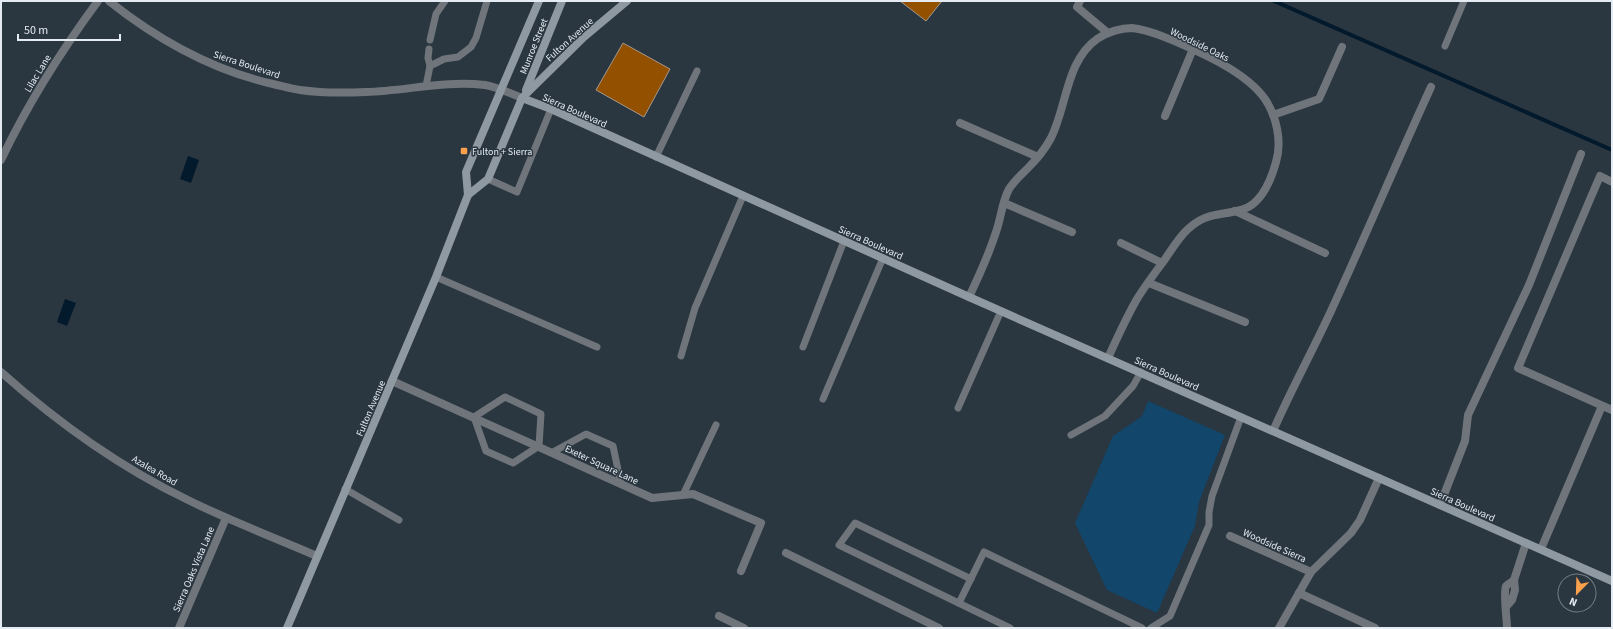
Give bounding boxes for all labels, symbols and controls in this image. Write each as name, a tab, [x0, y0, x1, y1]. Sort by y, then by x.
street label: Fulton Avenue	[543, 15, 597, 65]
scale bar	[18, 16, 120, 42]
street label: Munroe Street	[516, 16, 552, 76]
text: 50 m	[24, 22, 48, 39]
street label: Woodside Oaks	[1168, 25, 1231, 65]
street label: Sierra Boulevard	[212, 48, 282, 82]
street label: Lilac Lane	[21, 52, 55, 95]
street label: Sierra Boulevard	[540, 90, 609, 131]
place label: Fulton + Sierra	[472, 145, 532, 159]
marker: Fulton + Sierra	[459, 146, 469, 156]
street label: Sierra Boulevard	[836, 222, 905, 263]
street label: Sierra Boulevard	[1132, 353, 1201, 394]
street label: Fulton Avenue	[353, 378, 389, 439]
street label: Exeter Square Lane	[562, 442, 641, 488]
street label: Azalea Road	[129, 452, 180, 490]
street label: Sierra Boulevard	[1428, 484, 1497, 525]
street label: Sierra Oaks Vista Lane	[170, 525, 218, 614]
street label: Woodside Sierra	[1241, 526, 1308, 566]
north arrow	[1557, 573, 1597, 613]
text: N	[1567, 593, 1580, 610]

